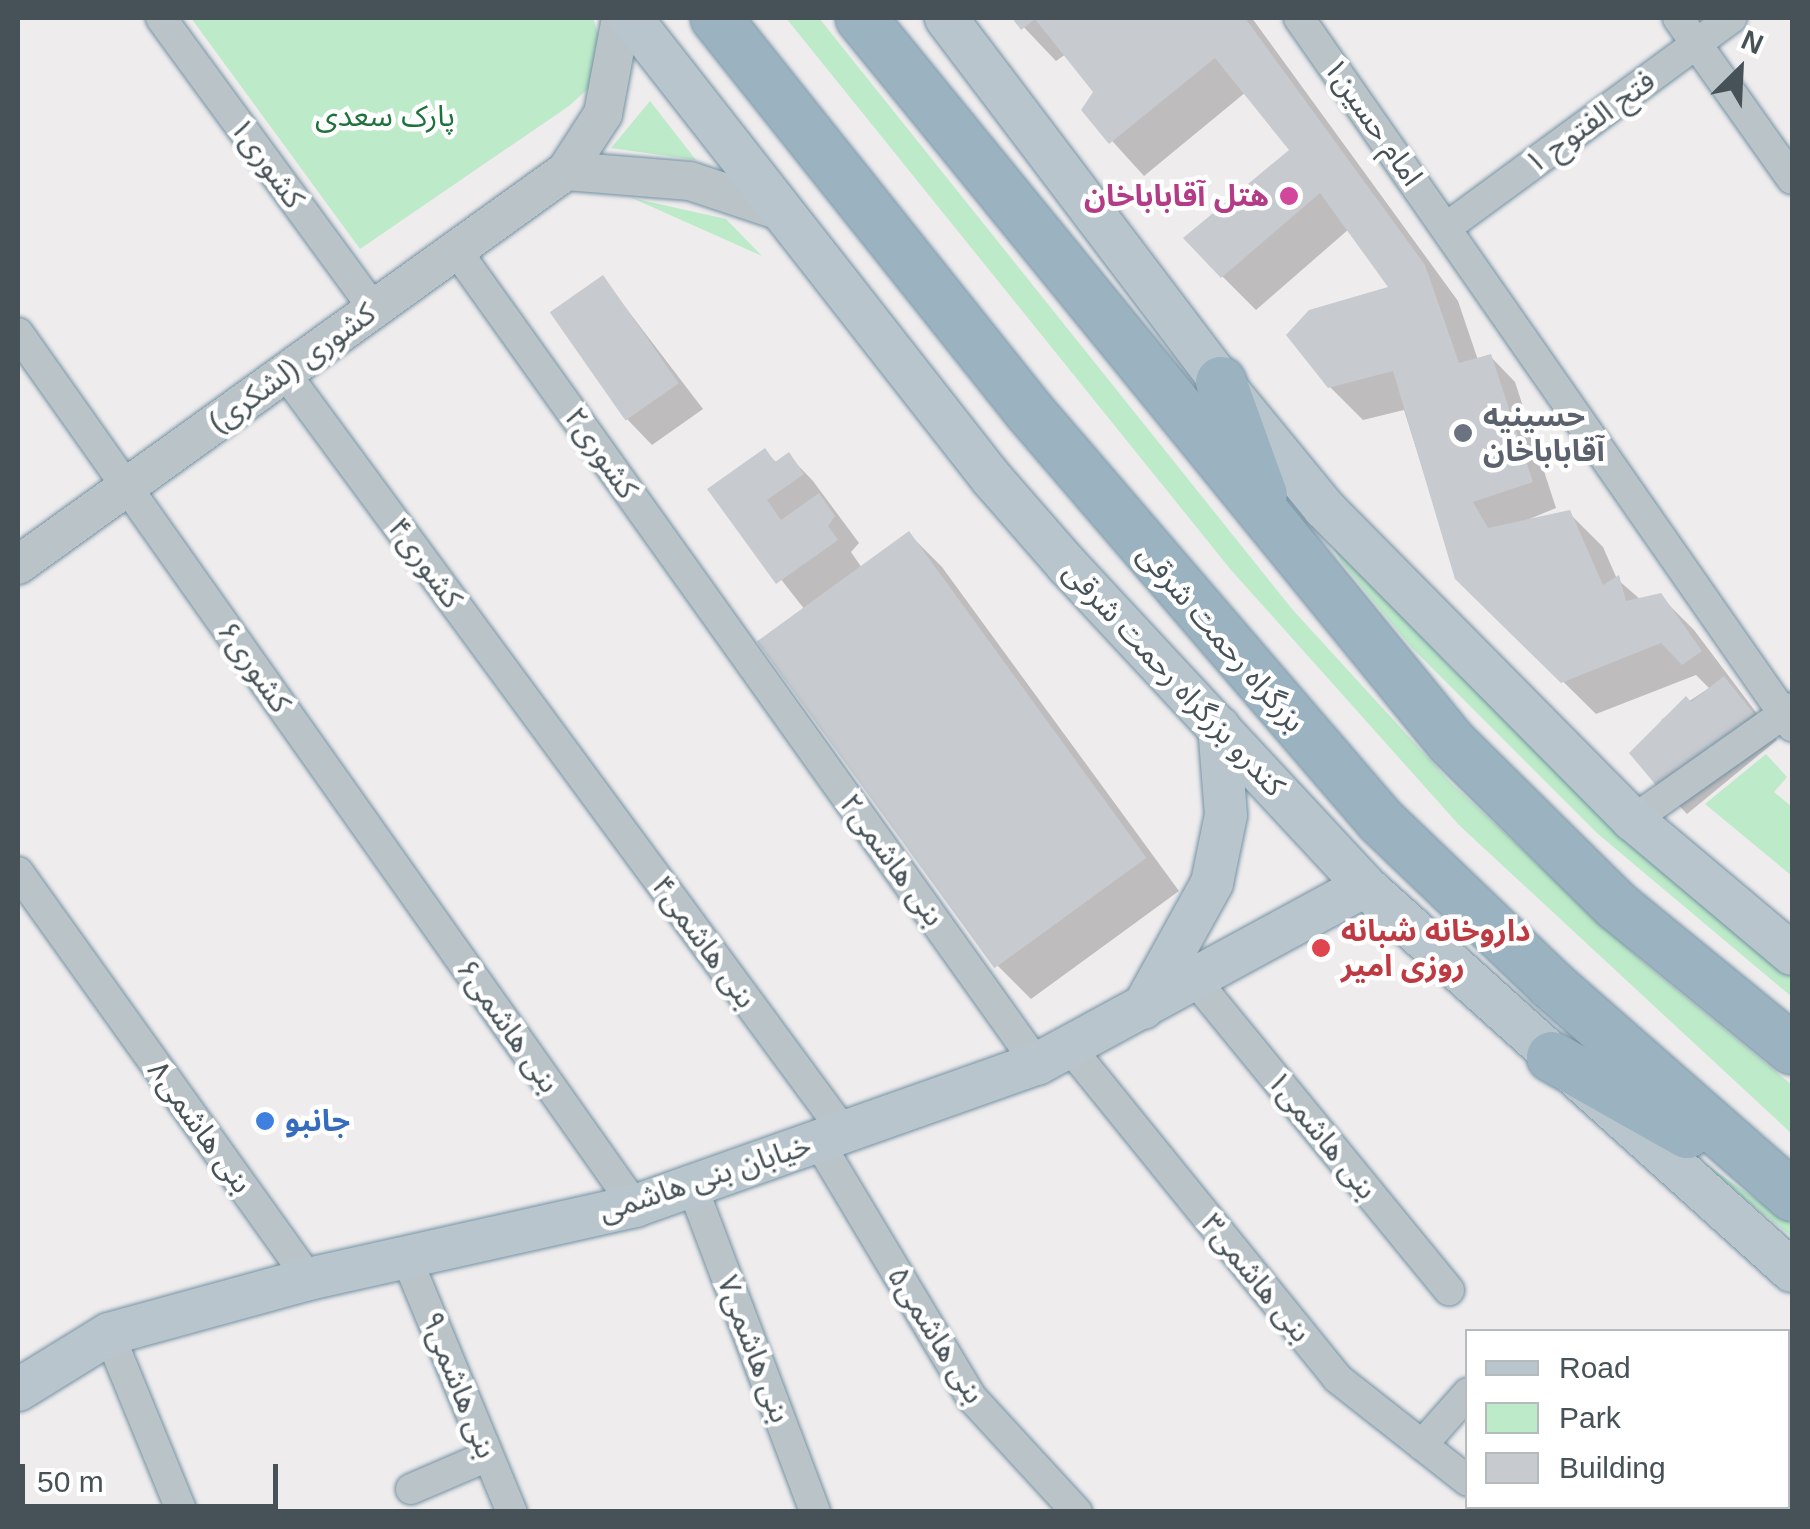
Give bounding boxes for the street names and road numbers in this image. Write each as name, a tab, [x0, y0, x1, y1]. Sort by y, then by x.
street label: امام حسین۱	[1316, 51, 1430, 193]
street label: فتح الفتوح ۱	[1518, 63, 1662, 181]
street label: ۱کشوری	[222, 111, 312, 215]
street label: کشوری (لشکری)	[202, 295, 382, 441]
street label: کشوری۲	[557, 400, 645, 506]
street label: کشوری۴	[380, 511, 470, 615]
street label: بزرگراه رحمت شرقی	[1130, 537, 1312, 739]
street label: کندرو بزرگراه رحمت شرقی	[1056, 554, 1292, 804]
street label: کشوری۶	[210, 614, 298, 720]
street label: ۲بنی هاشمی	[832, 787, 952, 933]
street label: ۴بنی هاشمی	[644, 869, 764, 1015]
street label: ۶بنی هاشمی	[449, 952, 567, 1100]
street label: ۸بنی هاشمی	[140, 1054, 260, 1200]
street label: بنی هاشمی۱	[1259, 1064, 1385, 1206]
street label: خیابان بنی هاشمی	[594, 1127, 816, 1229]
street label: بنی هاشمی۳	[1193, 1207, 1319, 1349]
street label: بنی هاشمی۵	[880, 1260, 992, 1410]
street label: بنی هاشمی۷	[709, 1270, 799, 1428]
street label: بنی هاشمی۹	[413, 1306, 505, 1464]

